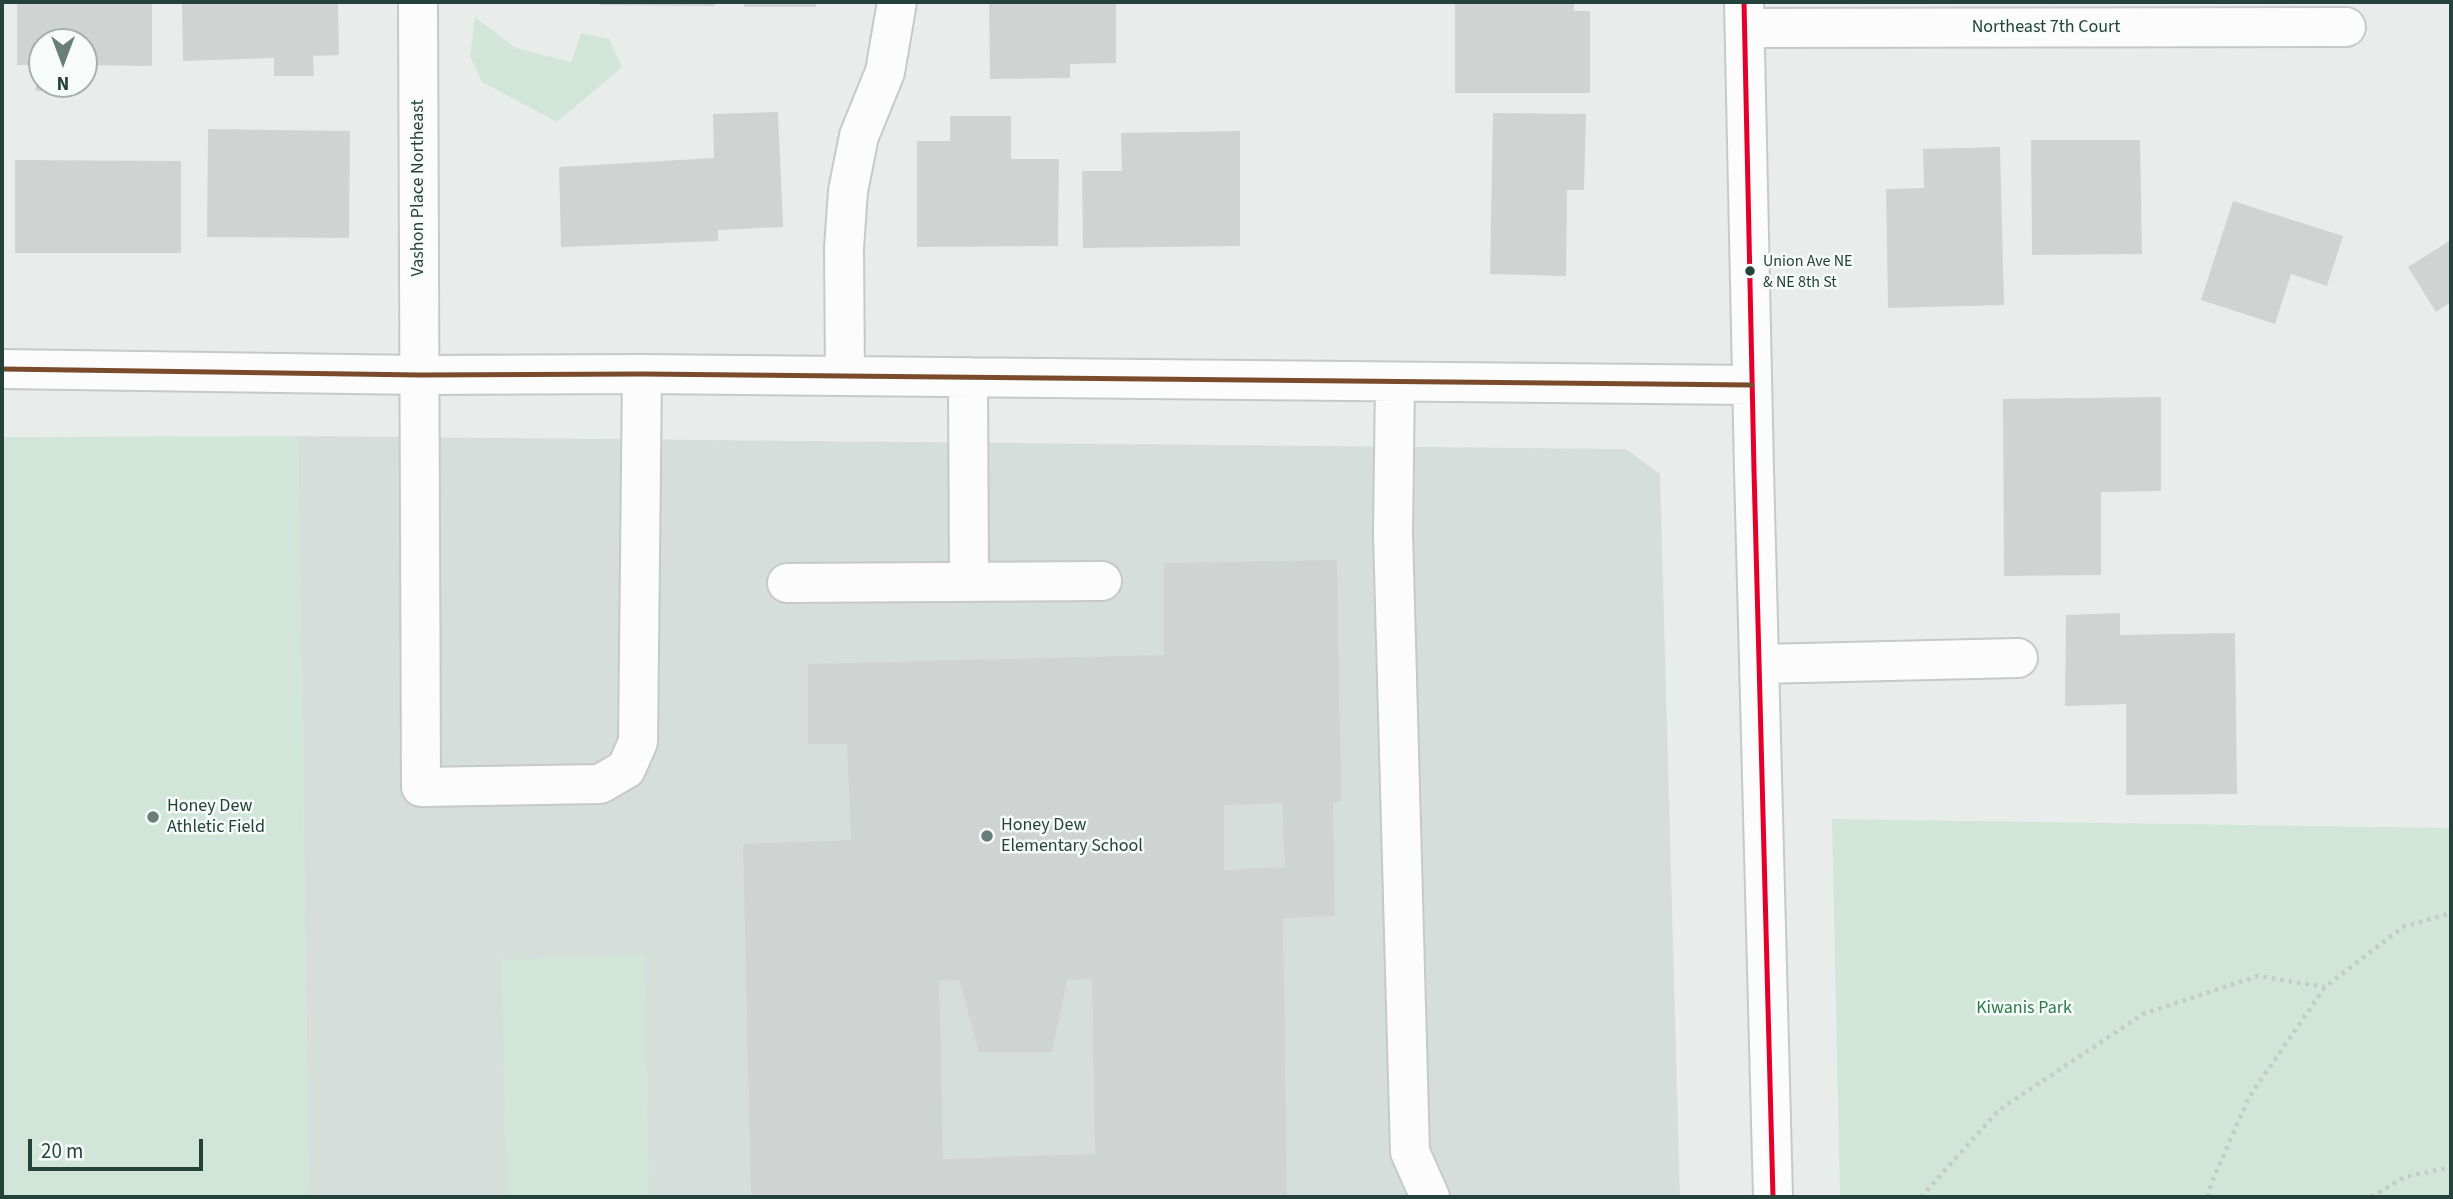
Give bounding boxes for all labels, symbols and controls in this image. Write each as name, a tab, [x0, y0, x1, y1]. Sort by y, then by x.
street label: Northeast 7th Court	[1972, 17, 2120, 39]
north arrow	[28, 28, 98, 98]
text: N	[57, 69, 69, 96]
street label: Vashon Place Northeast	[408, 99, 430, 277]
place label: Union Ave NE & NE 8th St	[1763, 252, 1853, 290]
marker: Union Ave NE & NE 8th St	[1743, 264, 1757, 278]
place label: Honey Dew Athletic Field	[167, 796, 265, 838]
marker: Honey Dew Athletic Field	[145, 809, 161, 825]
place label: Honey Dew Elementary School	[1001, 815, 1143, 858]
marker: Honey Dew Elementary School	[979, 828, 995, 844]
park label: Kiwanis Park	[1976, 998, 2072, 1020]
scale bar	[32, 1126, 206, 1170]
text: 20 m	[41, 1136, 83, 1166]

